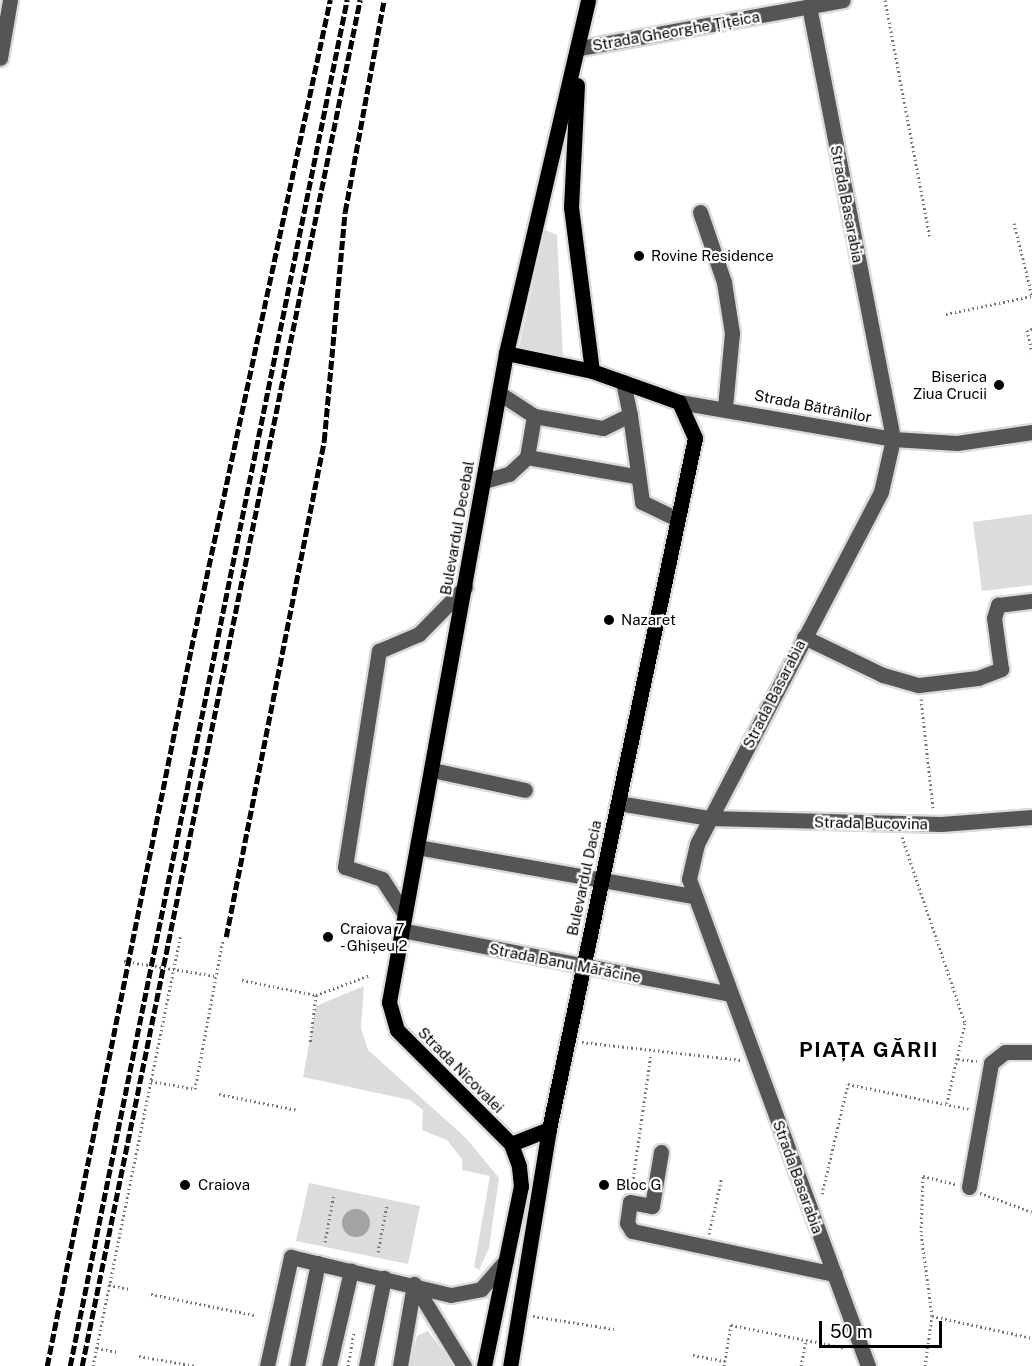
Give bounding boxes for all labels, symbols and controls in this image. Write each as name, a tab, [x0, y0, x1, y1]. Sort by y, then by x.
street label: Strada Gheorghe Țițeica	[591, 7, 761, 55]
street label: Strada Basarabia	[827, 144, 867, 264]
place label: Rovine Residence	[651, 247, 774, 265]
marker: Rovine Residence	[632, 249, 646, 263]
place label: Biserica Ziua Crucii	[913, 367, 987, 402]
marker: Biserica Ziua Crucii	[992, 378, 1006, 392]
street label: Strada Bătrânilor	[753, 386, 873, 426]
street label: Bulevardul Decebal	[436, 460, 478, 596]
place label: Nazaret	[621, 611, 676, 629]
marker: Nazaret	[602, 613, 616, 627]
street label: Strada Basarabia	[739, 637, 809, 751]
street label: Strada Bucovina	[814, 813, 928, 833]
street label: Bulevardul Dacia	[563, 819, 605, 937]
place label: Craiova 7 - Ghișeu 2	[340, 919, 410, 954]
marker: Craiova 7 - Ghișeu 2	[321, 930, 335, 944]
street label: Strada Banu Mărăcine	[488, 939, 642, 987]
street label: Strada Nicovalei	[414, 1023, 508, 1117]
district label: PIAȚA GĂRII	[799, 1037, 939, 1063]
street label: Strada Basarabia	[769, 1118, 827, 1236]
marker: Craiova	[176, 1176, 194, 1194]
place label: Craiova	[198, 1176, 250, 1194]
place label: Bloc G	[616, 1176, 662, 1194]
marker: Bloc G	[597, 1178, 611, 1192]
scale bar	[822, 1309, 945, 1347]
text: 50 m	[830, 1321, 873, 1342]

